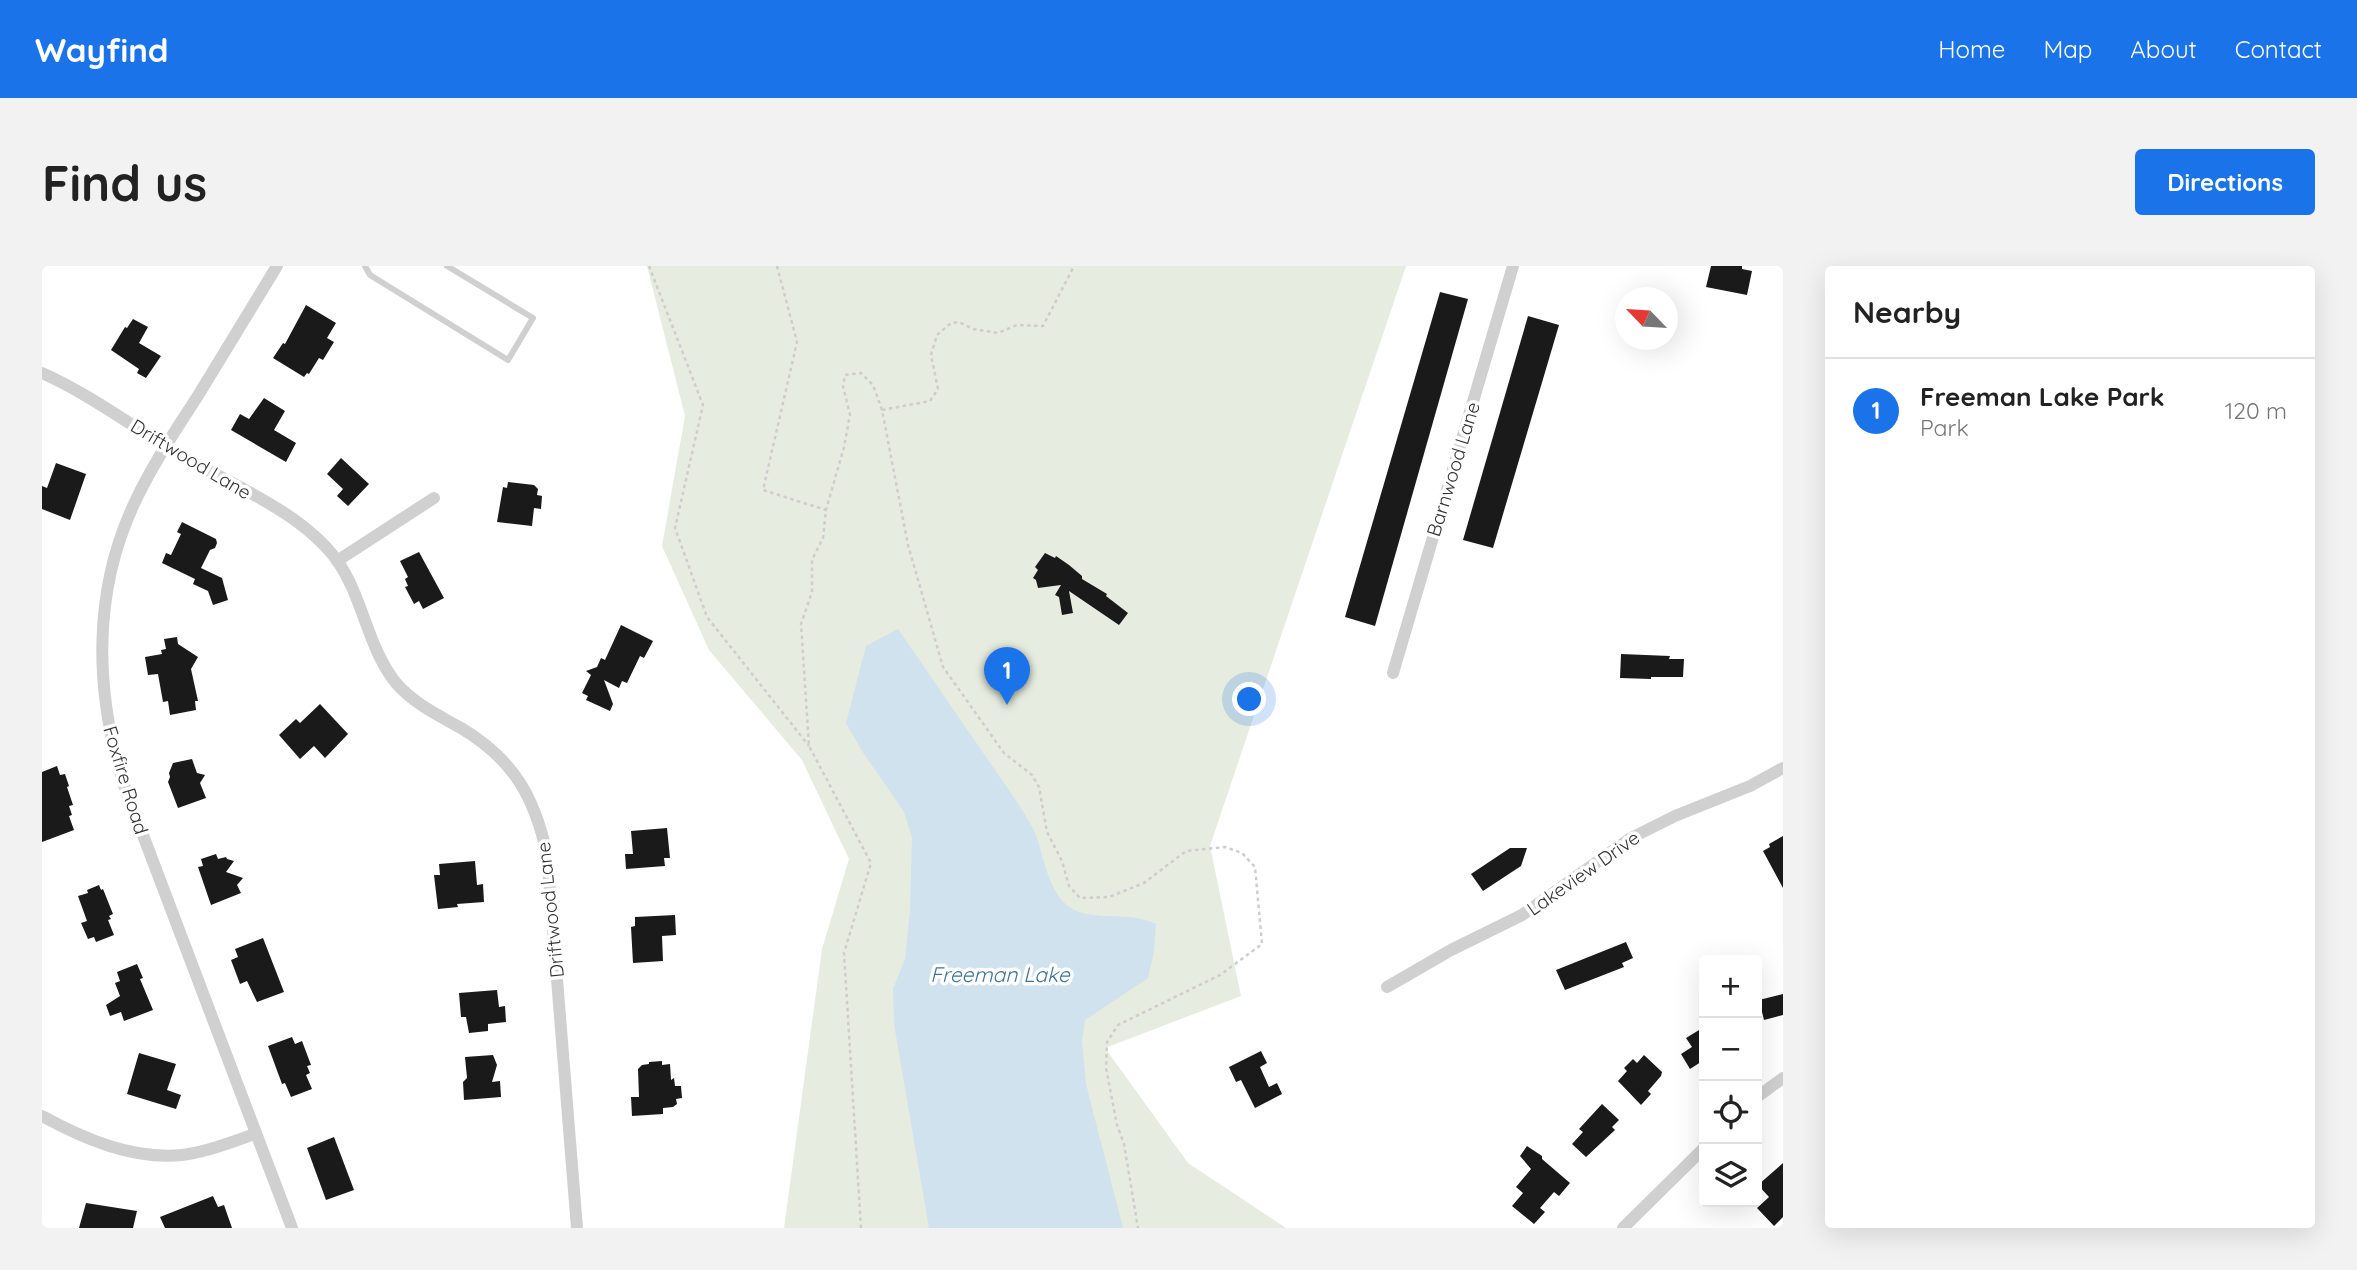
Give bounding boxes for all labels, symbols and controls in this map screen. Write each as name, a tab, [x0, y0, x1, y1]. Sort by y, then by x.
text: Wayfind	[35, 29, 169, 70]
text: Home	[1938, 34, 2005, 64]
text: Map	[2043, 34, 2092, 64]
text: About	[2130, 34, 2197, 64]
text: Contact	[2235, 34, 2322, 64]
button: Directions	[2135, 149, 2315, 215]
text: Find us	[42, 152, 207, 213]
north arrow	[1615, 287, 1678, 350]
text: Nearby	[1853, 293, 1961, 331]
text: Freeman Lake Park	[1920, 380, 2165, 413]
text: 1	[1872, 396, 1880, 425]
text: 120 m	[2225, 396, 2287, 425]
street label: Barnwood Lane	[1421, 399, 1485, 539]
text: Park	[1920, 413, 1969, 442]
street label: Driftwood Lane	[126, 414, 256, 504]
pin: 1	[984, 647, 1030, 705]
your location	[1232, 682, 1266, 716]
street label: Foxfire Road	[98, 723, 154, 837]
street label: Lakeview Drive	[1522, 825, 1644, 921]
street label: Driftwood Lane	[531, 841, 569, 979]
map controls	[1699, 955, 1762, 1207]
button: +	[1699, 955, 1762, 1018]
water label: Freeman Lake	[930, 961, 1071, 987]
button: −	[1699, 1018, 1762, 1081]
button: locate	[1699, 1081, 1762, 1144]
button: layers	[1699, 1144, 1762, 1207]

